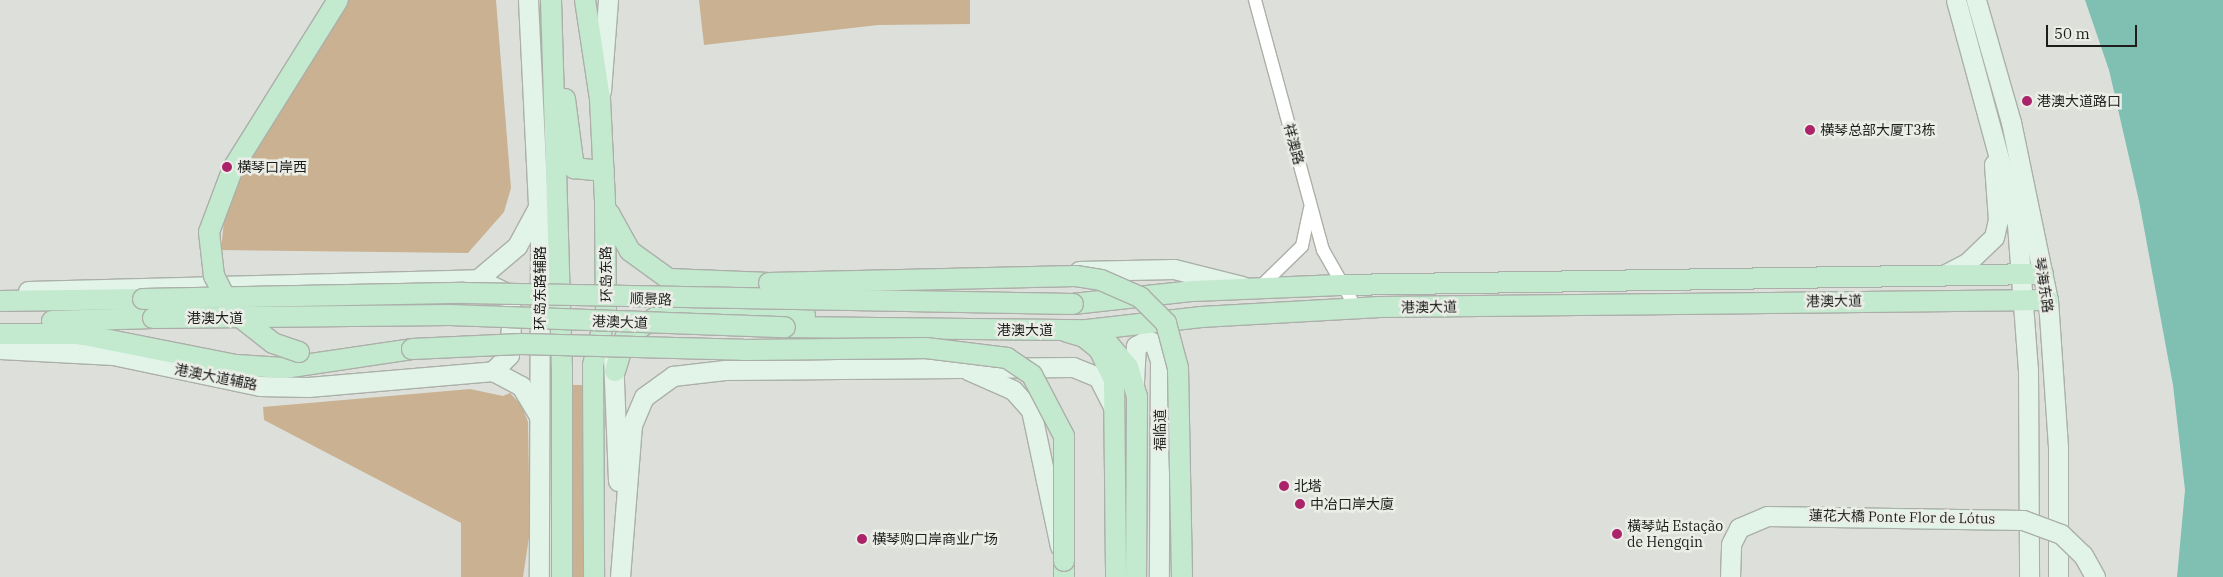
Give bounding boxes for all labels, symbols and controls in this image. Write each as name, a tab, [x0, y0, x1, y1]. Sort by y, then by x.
scale bar	[2048, 15, 2139, 47]
text: 50 m	[2054, 24, 2090, 43]
place label: 港澳大道路口	[2037, 93, 2121, 109]
marker: 港澳大道路口	[2021, 95, 2033, 107]
street label: 祥澳路	[1280, 122, 1308, 166]
place label: 横琴总部大厦T3栋	[1820, 122, 1936, 138]
marker: 横琴总部大厦T3栋	[1804, 124, 1816, 136]
place label: 横琴口岸西	[237, 159, 307, 175]
marker: 横琴口岸西	[221, 161, 233, 173]
street label: 环岛东路辅路	[532, 246, 548, 330]
street label: 环岛东路	[597, 246, 615, 302]
street label: 琴海东路	[2031, 256, 2057, 314]
street label: 顺景路	[630, 290, 672, 308]
street label: 港澳大道	[1806, 292, 1862, 310]
street label: 港澳大道	[1401, 298, 1457, 316]
street label: 港澳大道	[187, 310, 243, 326]
street label: 港澳大道	[592, 313, 648, 331]
street label: 港澳大道	[997, 322, 1053, 338]
street label: 港澳大道辅路	[173, 361, 259, 393]
street label: 福临道	[1152, 409, 1168, 451]
place label: 北塔	[1294, 478, 1322, 494]
marker: 北塔	[1278, 480, 1290, 492]
place label: 中冶口岸大廈	[1310, 496, 1394, 512]
marker: 中冶口岸大廈	[1294, 498, 1306, 510]
street label: 蓮花大橋 Ponte Flor de Lótus	[1809, 507, 1995, 527]
place label: 橫琴站 Estação de Hengqin	[1627, 518, 1723, 550]
marker: 橫琴站 Estação de Hengqin	[1611, 528, 1623, 540]
place label: 横琴购口岸商业广场	[872, 531, 998, 547]
marker: 横琴购口岸商业广场	[856, 533, 868, 545]

